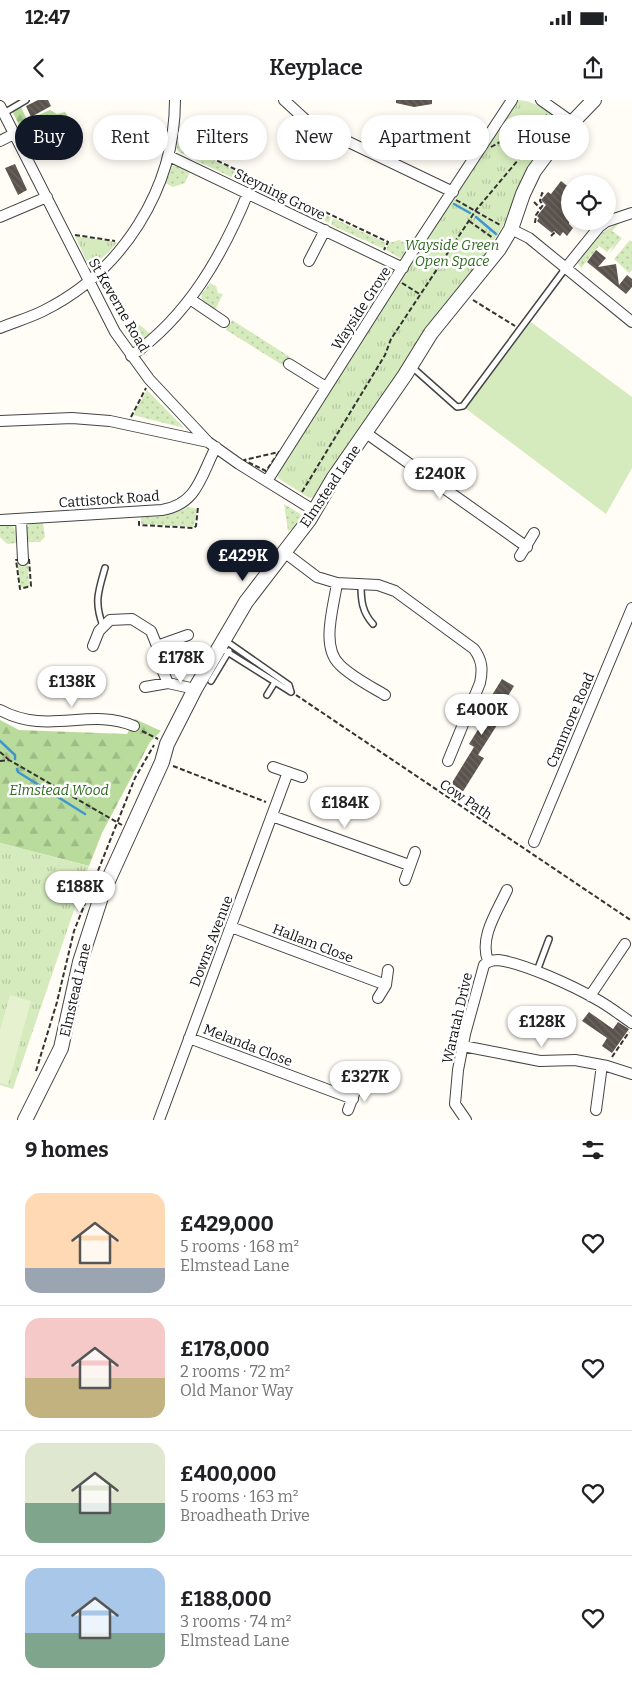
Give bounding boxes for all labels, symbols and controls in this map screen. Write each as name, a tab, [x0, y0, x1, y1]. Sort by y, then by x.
text: 12:47	[25, 6, 70, 29]
icon: back	[25, 54, 53, 82]
text: Keyplace	[269, 54, 363, 81]
icon: share	[579, 54, 607, 82]
chip: Buy	[15, 115, 83, 160]
chip: Rent	[93, 115, 168, 160]
chip: Filters	[178, 115, 267, 160]
chip: New	[277, 115, 351, 160]
chip: Apartment	[361, 115, 489, 160]
chip: House	[499, 115, 589, 160]
street label: Steyning Grove	[232, 165, 328, 224]
map controls	[561, 175, 616, 230]
button: locate	[561, 175, 616, 230]
park label: Wayside Green Open Space	[405, 237, 499, 270]
street label: St Keverne Road	[85, 255, 152, 355]
street label: Wayside Grove	[328, 263, 395, 353]
street label: Elmstead Lane	[297, 442, 364, 531]
pin: £240K	[405, 458, 475, 500]
text: £240K	[415, 464, 465, 483]
street label: Cattistock Road	[58, 487, 160, 511]
pin: £429K	[208, 540, 278, 582]
text: £429K	[218, 546, 268, 565]
pin: £178K	[146, 642, 216, 684]
text: £178K	[158, 648, 204, 667]
pin: £138K	[37, 666, 107, 708]
street label: Cranmore Road	[543, 670, 598, 770]
text: £138K	[48, 672, 96, 691]
pin: £400K	[447, 694, 517, 736]
text: £400K	[456, 700, 508, 719]
street label: Cow Path	[436, 776, 495, 823]
park label: Elmstead Wood	[9, 782, 109, 799]
pin: £184K	[310, 786, 380, 829]
text: £184K	[321, 793, 369, 812]
pin: £188K	[45, 870, 115, 913]
text: £188K	[56, 877, 104, 896]
street label: Downs Avenue	[186, 893, 237, 989]
street label: Hallam Close	[270, 920, 356, 967]
street label: Elmstead Lane	[56, 942, 95, 1039]
street label: Waratah Drive	[439, 971, 476, 1065]
pin: £128K	[507, 1006, 577, 1048]
text: £128K	[518, 1012, 566, 1031]
street label: Melanda Close	[201, 1021, 295, 1070]
pin: £327K	[330, 1060, 400, 1103]
text: £327K	[341, 1067, 389, 1086]
icon: filters	[579, 1136, 607, 1164]
text: 9 homes	[25, 1137, 109, 1163]
text: £429,000	[180, 1211, 274, 1237]
icon: home	[65, 1213, 125, 1273]
icon: heart	[579, 1229, 607, 1257]
text: 5 rooms · 168 m²	[180, 1237, 299, 1256]
text: Elmstead Lane	[180, 1256, 290, 1275]
text: £178,000	[180, 1336, 270, 1362]
icon: home	[65, 1338, 125, 1398]
icon: heart	[579, 1354, 607, 1382]
text: 2 rooms · 72 m²	[180, 1362, 290, 1381]
text: Old Manor Way	[180, 1381, 293, 1400]
text: £400,000	[180, 1461, 276, 1487]
icon: home	[65, 1463, 125, 1523]
icon: heart	[579, 1479, 607, 1507]
text: 5 rooms · 163 m²	[180, 1487, 298, 1506]
text: Broadheath Drive	[180, 1506, 310, 1525]
text: £188,000	[180, 1586, 272, 1612]
icon: home	[65, 1588, 125, 1648]
icon: heart	[579, 1604, 607, 1632]
text: 3 rooms · 74 m²	[180, 1612, 291, 1631]
text: Elmstead Lane	[180, 1631, 290, 1650]

